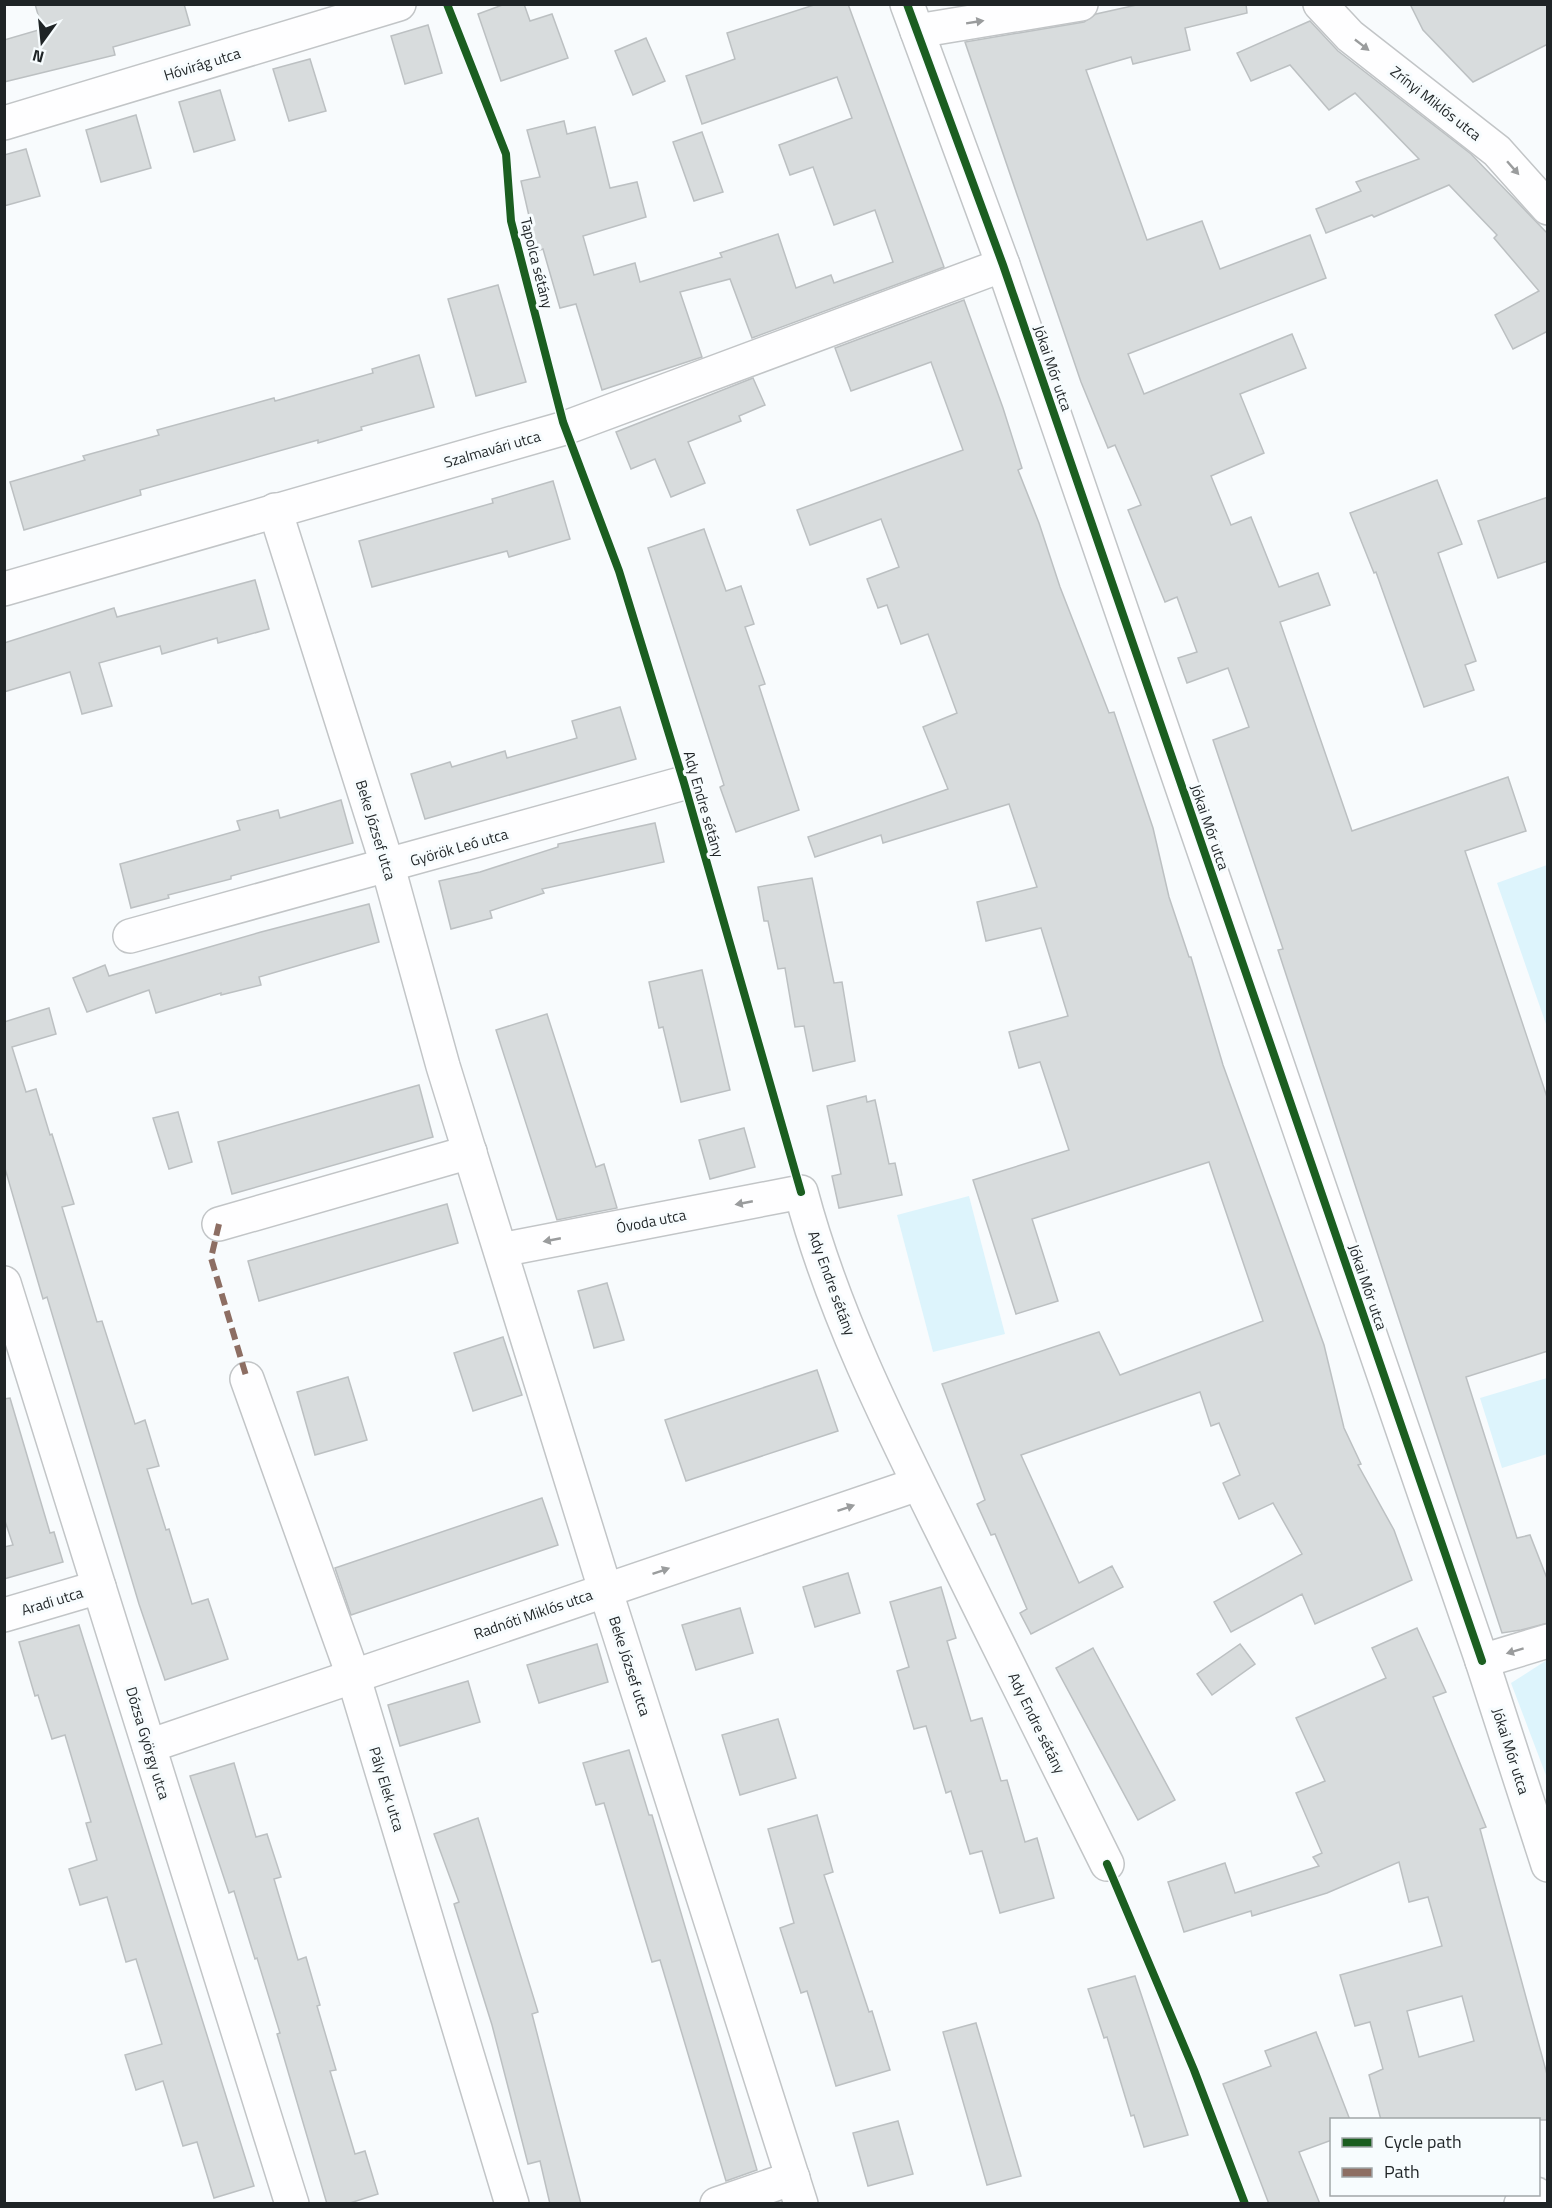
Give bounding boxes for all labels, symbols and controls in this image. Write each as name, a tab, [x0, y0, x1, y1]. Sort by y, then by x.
north arrow	[12, 12, 72, 72]
one-way arrow	[966, 17, 985, 26]
one-way arrow	[1354, 39, 1370, 52]
street label: Hóvirág utca	[161, 41, 244, 87]
text: N	[30, 43, 47, 70]
street label: Zrínyi Miklós utca	[1385, 60, 1487, 146]
one-way arrow	[1506, 161, 1520, 176]
street label: Tapolca sétány	[515, 215, 559, 311]
street label: Jókai Mór utca	[1028, 322, 1079, 415]
street label: Szalmavári utca	[441, 424, 543, 474]
street label: Ady Endre sétány	[678, 748, 730, 860]
street label: Beke József utca	[350, 777, 402, 883]
street label: Jókai Mór utca	[1185, 781, 1236, 874]
street label: Györök Leó utca	[407, 822, 511, 872]
one-way arrow	[734, 1199, 753, 1208]
street label: Óvoda utca	[614, 1203, 688, 1239]
street label: Ady Endre sétány	[802, 1227, 862, 1339]
one-way arrow	[543, 1236, 562, 1245]
street label: Jókai Mór utca	[1343, 1241, 1394, 1334]
one-way arrow	[837, 1503, 855, 1512]
one-way arrow	[652, 1565, 670, 1575]
street label: Aradi utca	[18, 1581, 86, 1621]
street label: Radnóti Miklós utca	[470, 1583, 596, 1645]
street label: Beke József utca	[603, 1613, 657, 1719]
one-way arrow	[1506, 1647, 1524, 1656]
street label: Ady Endre sétány	[1003, 1669, 1071, 1777]
street label: Dózsa György utca	[120, 1684, 176, 1803]
street label: Jókai Mór utca	[1486, 1705, 1536, 1798]
street label: Pály Elek utca	[363, 1744, 411, 1835]
legend	[1330, 2118, 1540, 2196]
text: Cycle path	[1384, 2128, 1462, 2155]
text: Path	[1384, 2158, 1420, 2185]

